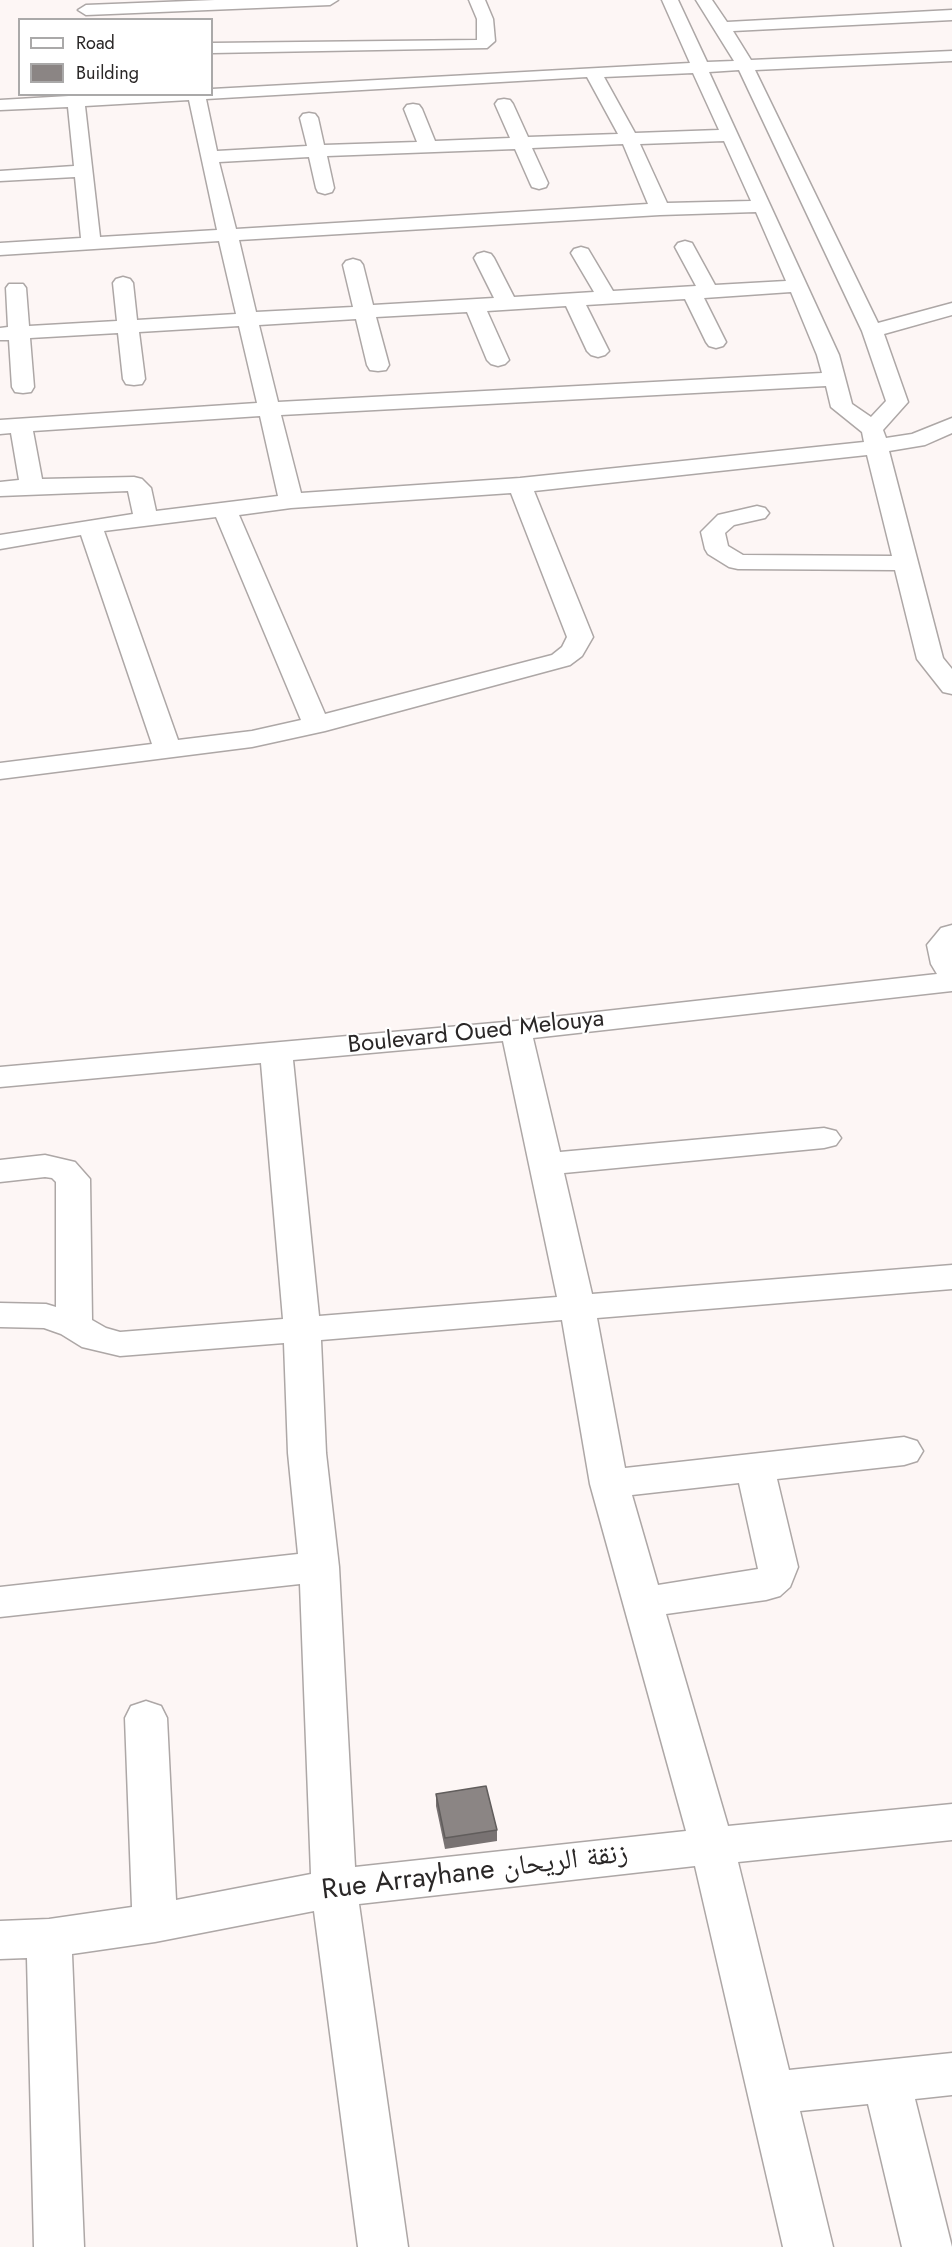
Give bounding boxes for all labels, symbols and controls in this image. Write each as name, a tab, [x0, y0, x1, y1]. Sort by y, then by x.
legend	[18, 18, 213, 96]
text: Road	[76, 30, 115, 56]
text: Building	[76, 60, 139, 86]
street label: Boulevard Oued Melouya	[346, 1005, 606, 1061]
street label: Rue Arrayhane زنقة الريحان	[320, 1838, 630, 1908]

